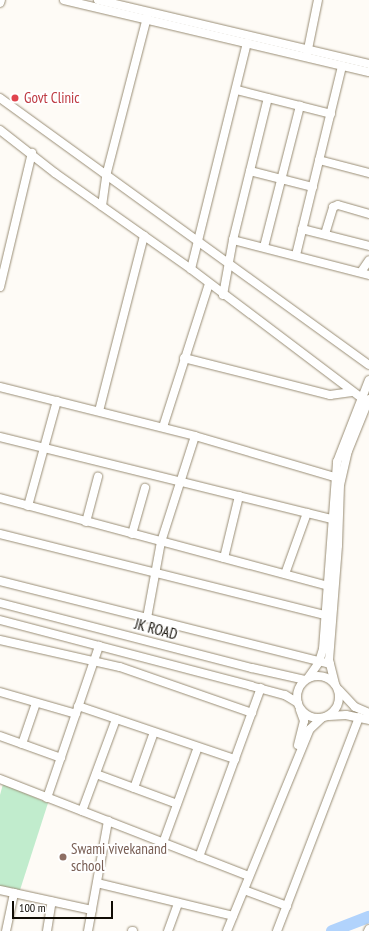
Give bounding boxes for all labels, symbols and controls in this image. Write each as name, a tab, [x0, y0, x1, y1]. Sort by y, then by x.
place label: Govt Clinic	[24, 89, 80, 107]
marker: Govt Clinic	[9, 92, 21, 104]
street label: JK ROAD	[132, 615, 180, 643]
place label: Swami vivekanand school	[71, 839, 167, 874]
marker: Swami vivekanand school	[58, 852, 68, 862]
scale bar	[14, 893, 115, 919]
text: 100 m	[19, 900, 46, 915]

